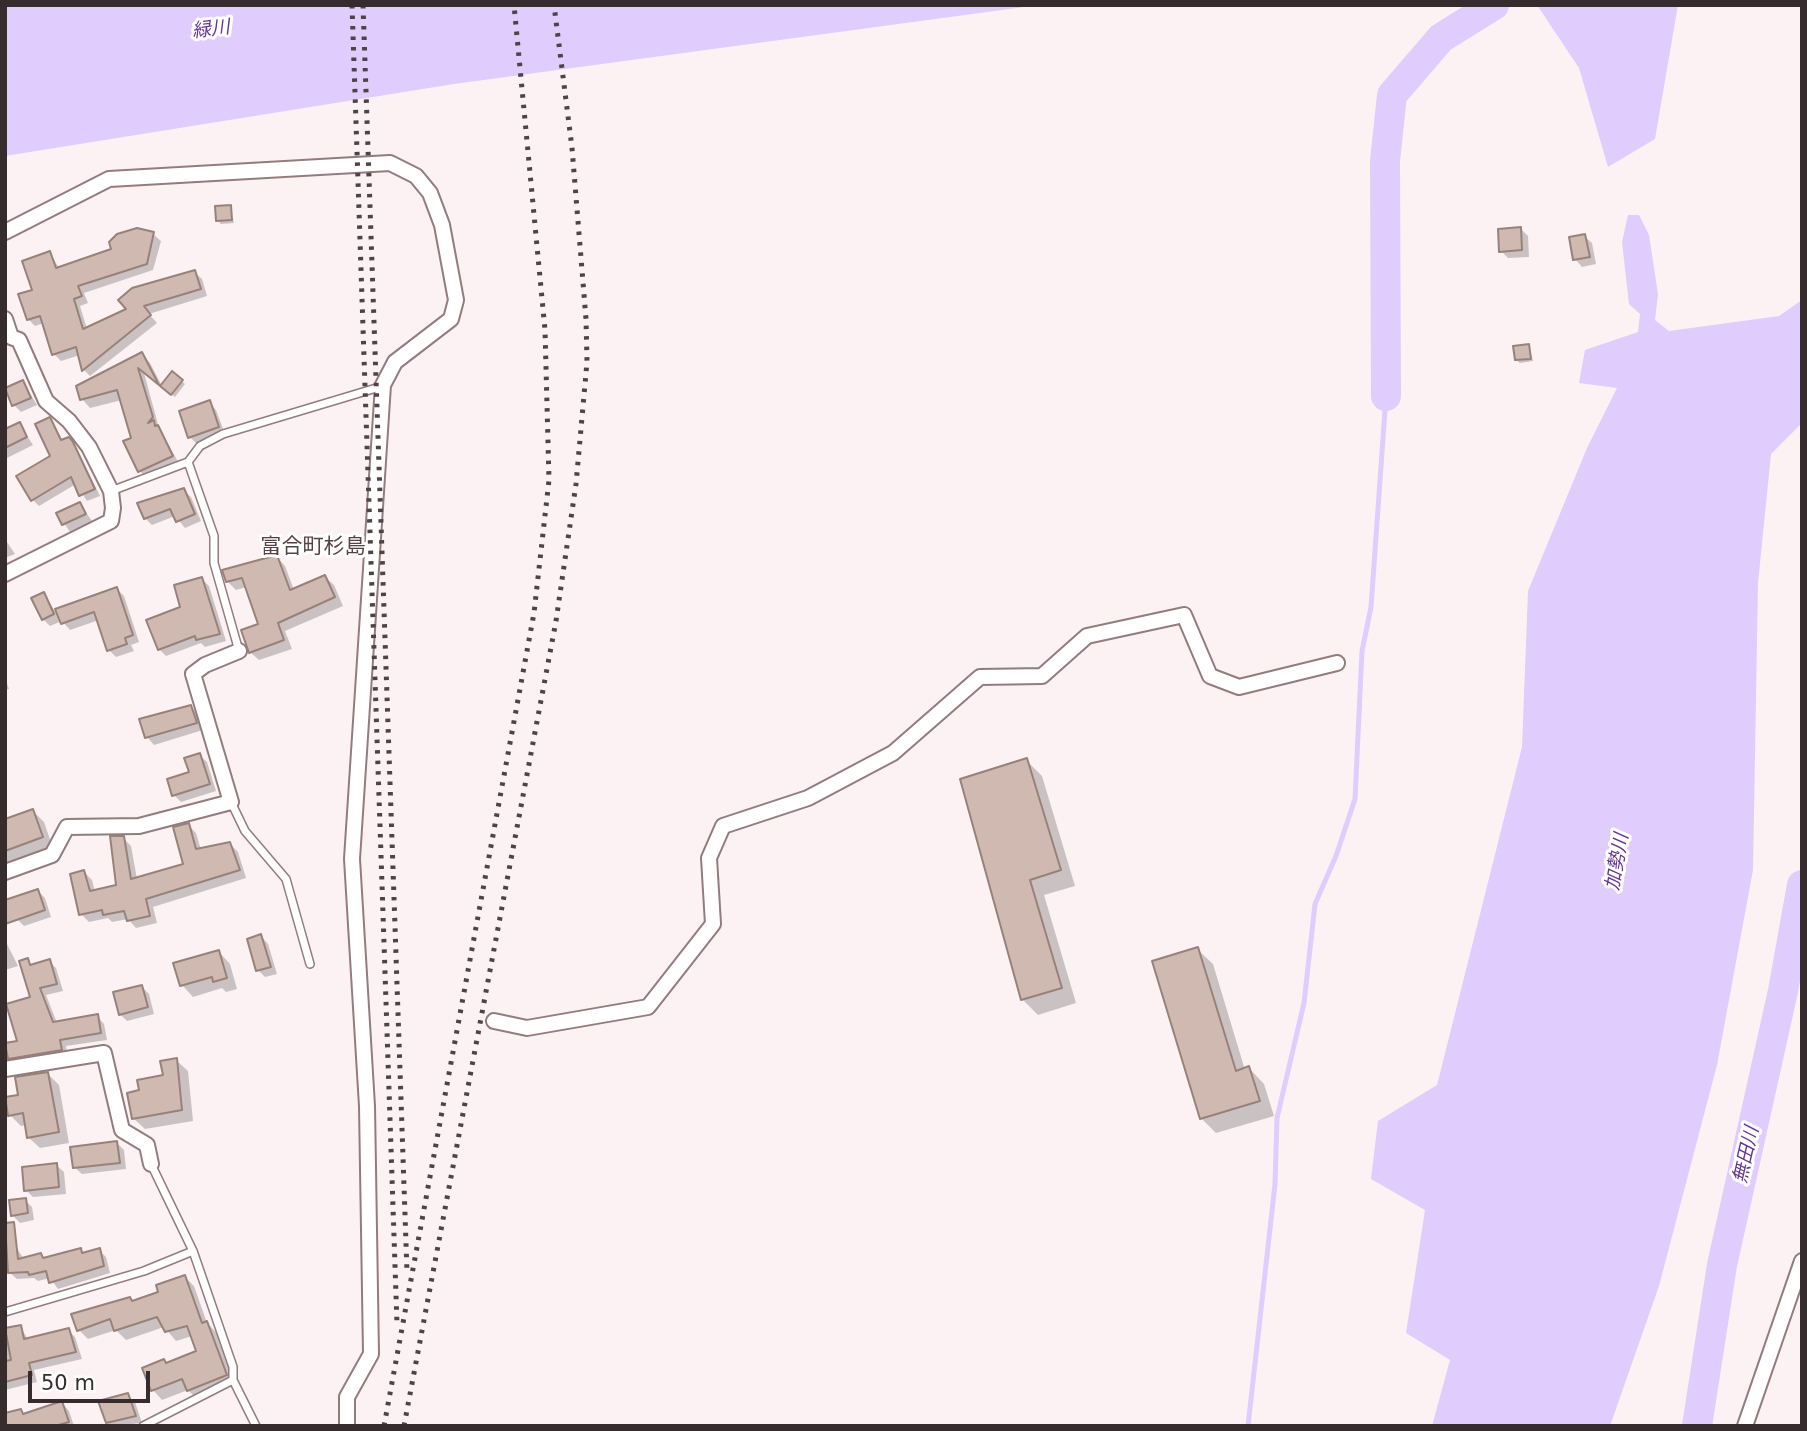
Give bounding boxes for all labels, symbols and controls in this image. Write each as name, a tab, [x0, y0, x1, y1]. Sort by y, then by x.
water label: 緑川	[191, 16, 231, 44]
district label: 富合町杉島	[261, 535, 365, 561]
water label: 加勢川	[1602, 832, 1634, 892]
water label: 無田川	[1729, 1125, 1765, 1185]
scale bar	[32, 1358, 154, 1402]
text: 50 m	[41, 1371, 95, 1395]

